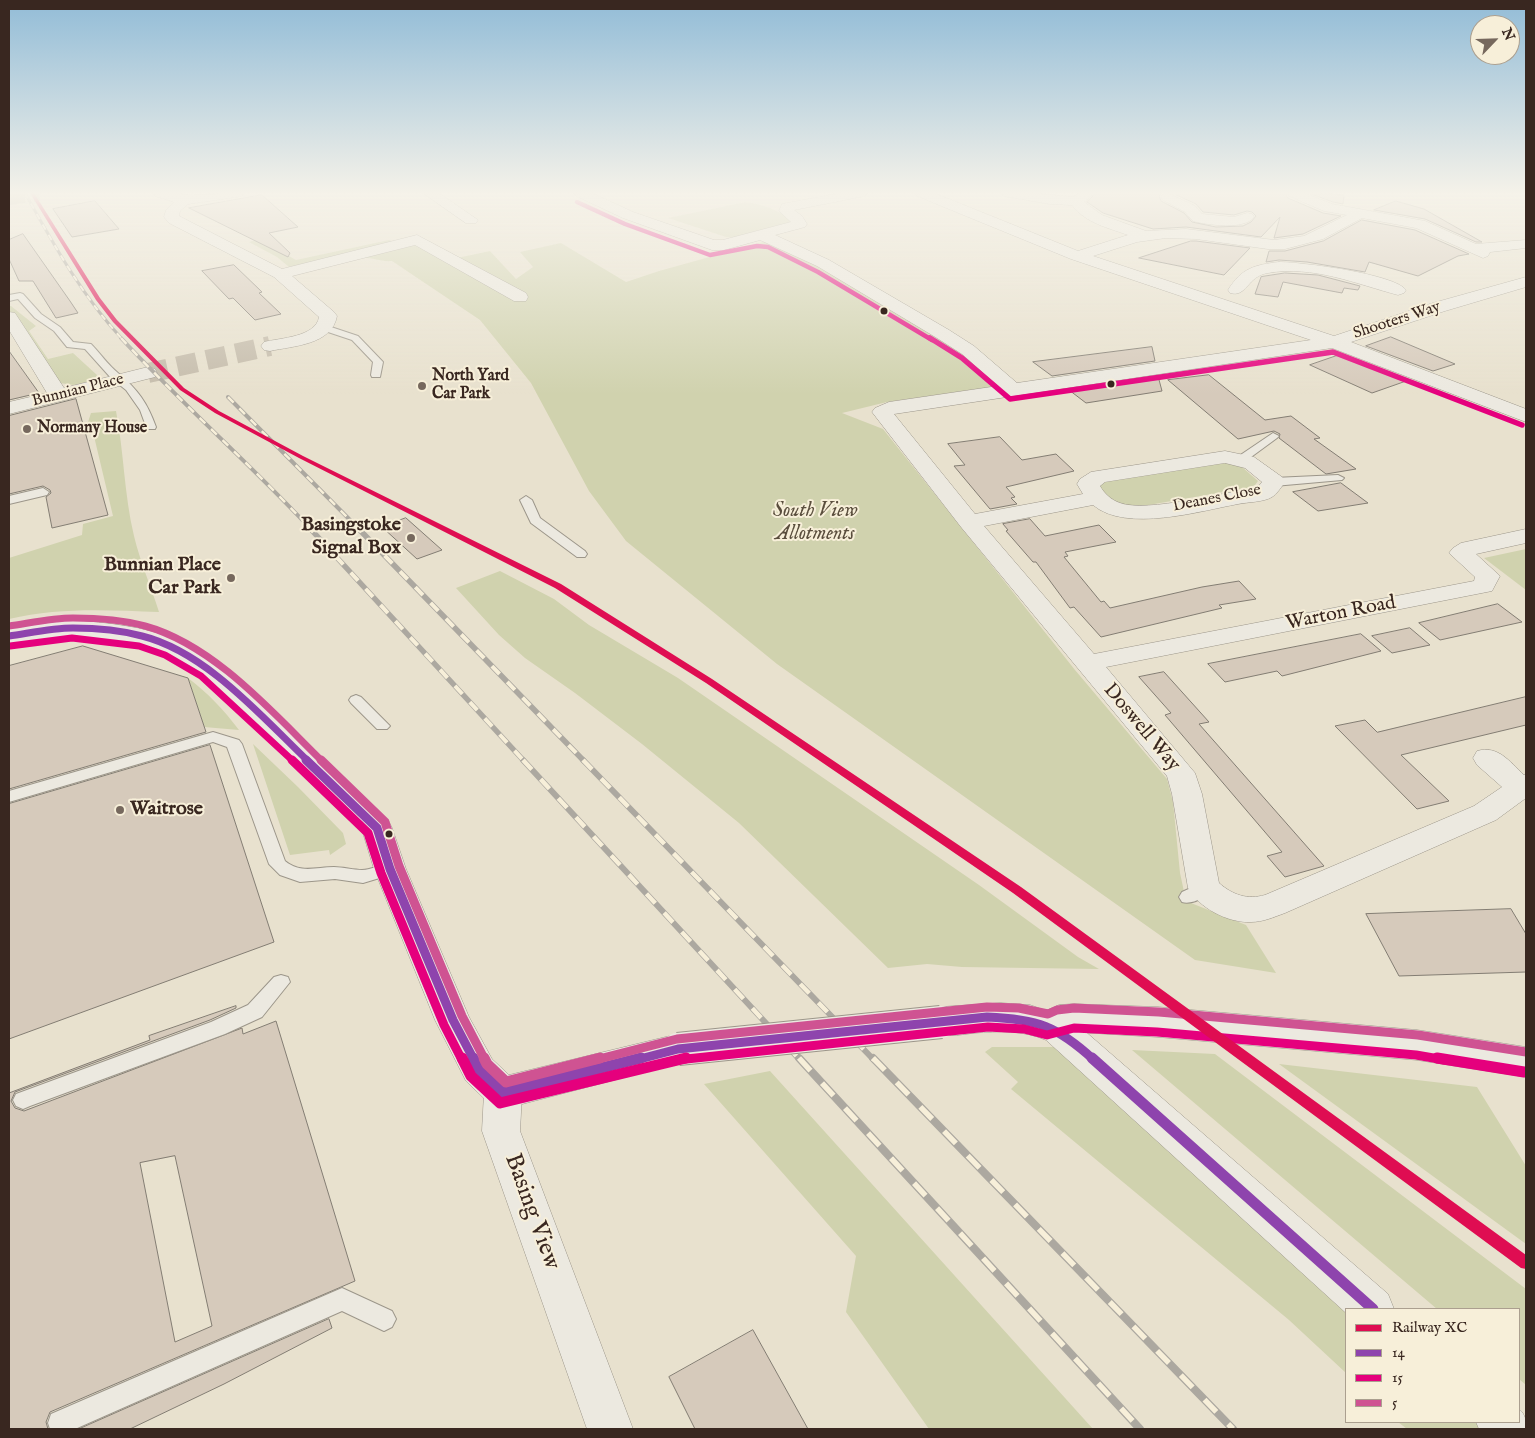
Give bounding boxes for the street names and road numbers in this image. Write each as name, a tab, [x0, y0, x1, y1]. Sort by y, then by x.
street label: Shooters Way	[1351, 298, 1443, 344]
street label: Bunnian Place	[30, 370, 126, 412]
street label: Deanes Close	[1171, 481, 1263, 517]
street label: Warton Road	[1284, 592, 1398, 636]
street label: Doswell Way	[1097, 679, 1185, 777]
street label: Basing View	[497, 1150, 565, 1274]

